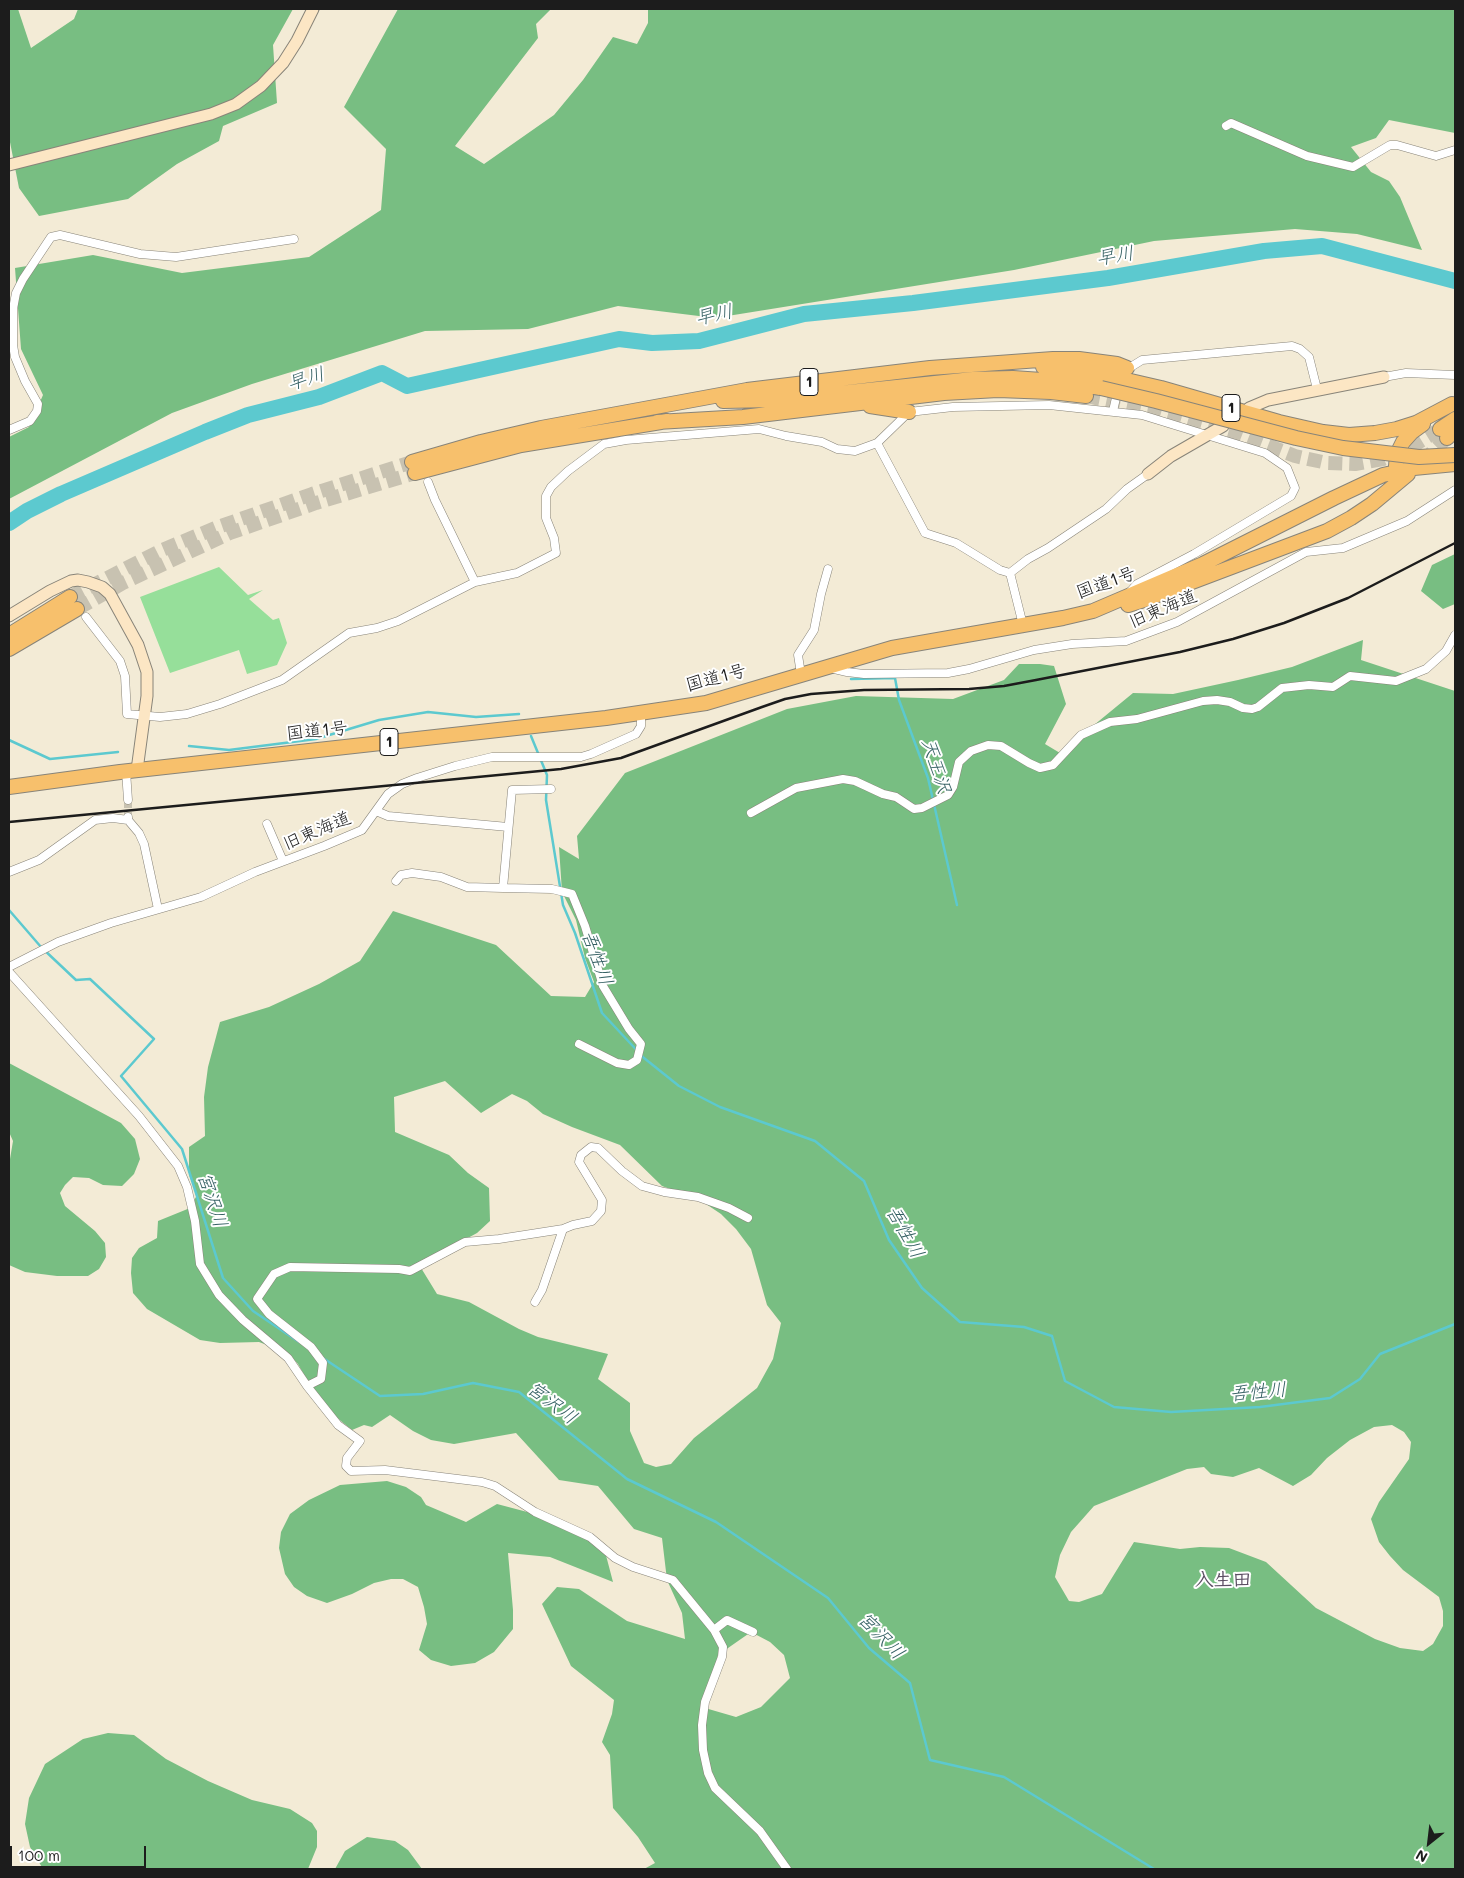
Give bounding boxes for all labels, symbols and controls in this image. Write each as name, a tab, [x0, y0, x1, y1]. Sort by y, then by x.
water label: 早川	[1094, 242, 1136, 270]
water label: 早川	[693, 300, 735, 330]
water label: 早川	[284, 363, 328, 395]
road number: 1	[800, 368, 818, 396]
road number: 1	[1222, 394, 1240, 422]
street label: 国道1号	[1073, 562, 1139, 604]
street label: 旧東海道	[1126, 585, 1200, 633]
street label: 国道1号	[683, 660, 749, 696]
street label: 国道1号	[285, 717, 349, 745]
road number: 1	[380, 729, 398, 756]
water label: 天王沢	[916, 735, 956, 797]
street label: 旧東海道	[280, 807, 354, 855]
water label: 吾性川	[577, 927, 617, 989]
water label: 宮沢川	[192, 1169, 232, 1231]
water label: 吾性川	[881, 1202, 929, 1262]
water label: 宮沢川	[522, 1377, 582, 1429]
water label: 吾性川	[1229, 1378, 1287, 1406]
district label: 入生田	[1195, 1569, 1251, 1591]
water label: 宮沢川	[853, 1608, 909, 1664]
north arrow	[1404, 1818, 1454, 1868]
scale bar	[12, 1836, 149, 1868]
text: 100 m	[18, 1845, 60, 1865]
text: N	[1412, 1846, 1431, 1867]

